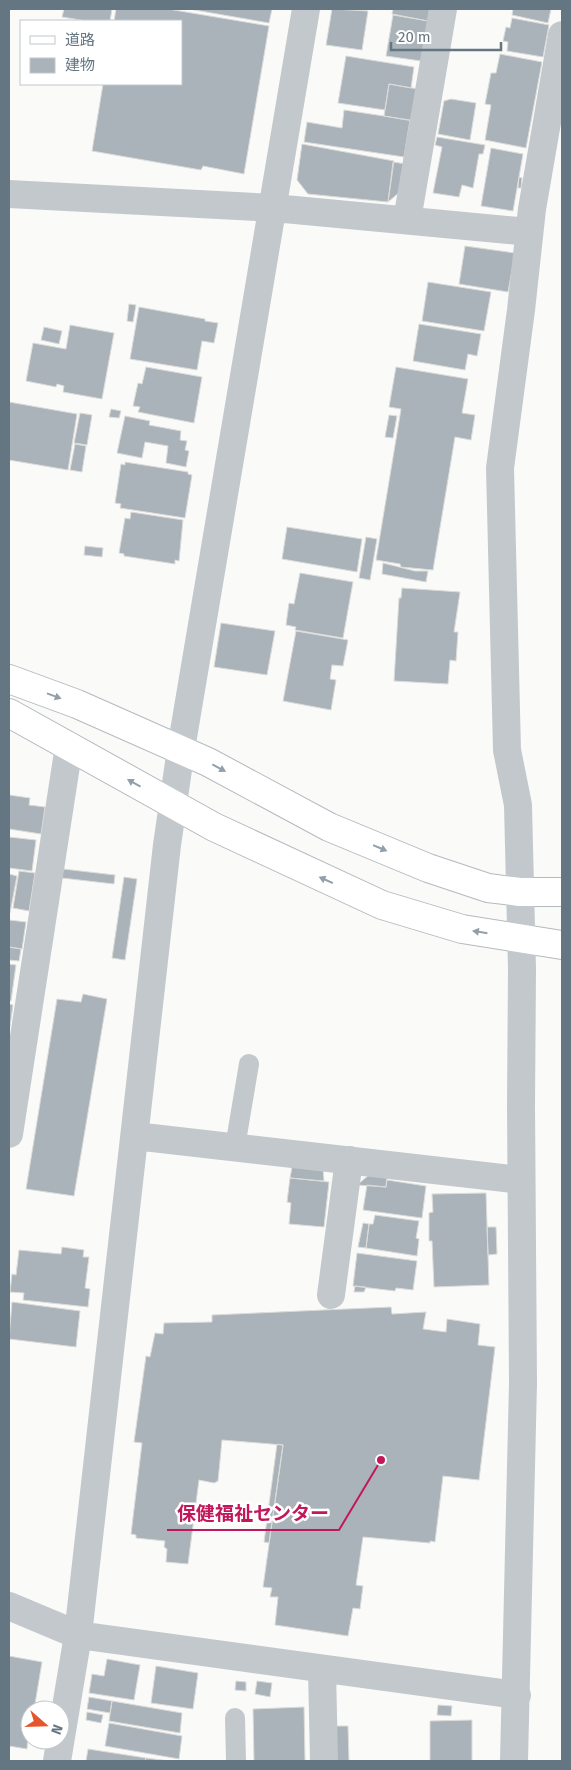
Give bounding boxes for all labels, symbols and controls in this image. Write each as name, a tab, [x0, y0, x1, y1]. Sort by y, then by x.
legend	[20, 20, 182, 85]
scale bar	[391, 20, 501, 52]
text: 20 m	[398, 28, 431, 46]
text: 道路	[65, 31, 95, 49]
text: 建物	[65, 56, 95, 74]
one-way arrow	[47, 693, 62, 700]
one-way arrow	[213, 763, 226, 772]
one-way arrow	[127, 779, 142, 787]
one-way arrow	[373, 845, 387, 853]
one-way arrow	[319, 876, 333, 884]
one-way arrow	[471, 927, 487, 935]
callout: 保健福祉センター	[167, 1496, 339, 1530]
text: 保健福祉センター	[177, 1502, 329, 1525]
north arrow	[20, 1700, 70, 1750]
text: N	[47, 1722, 66, 1737]

